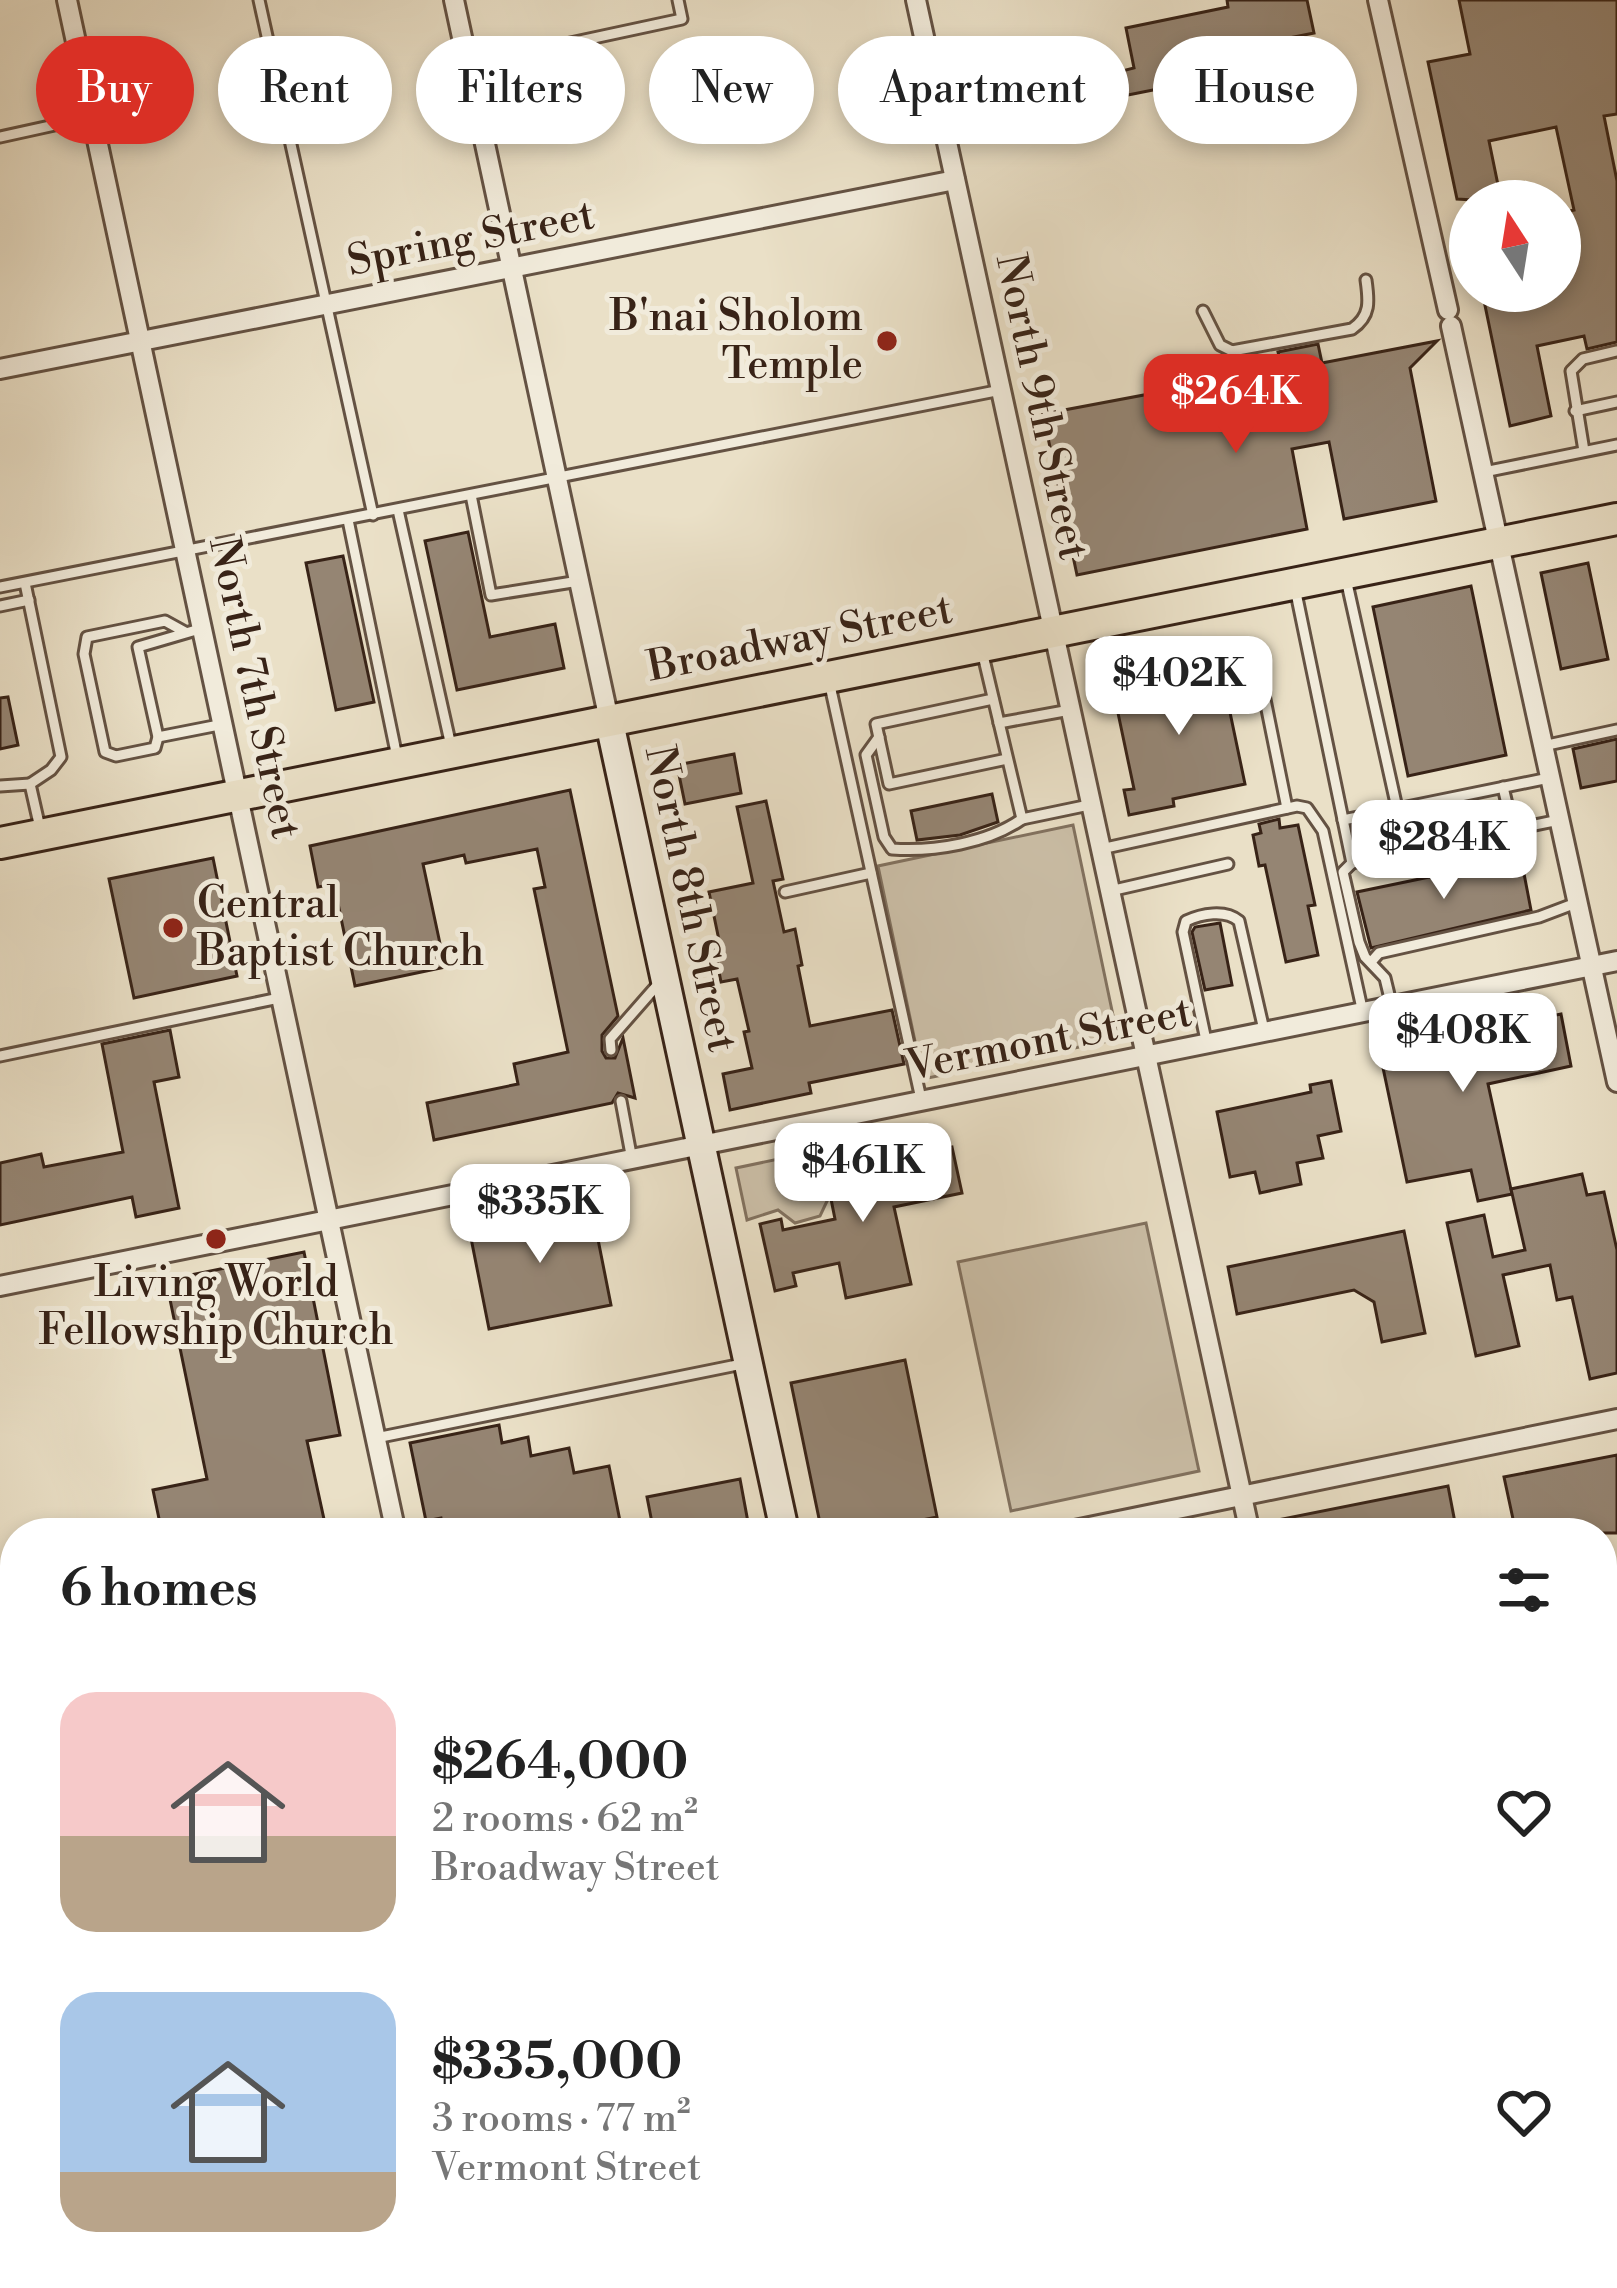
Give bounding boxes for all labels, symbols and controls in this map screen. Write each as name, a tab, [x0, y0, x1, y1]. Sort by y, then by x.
chip: Buy	[36, 36, 194, 144]
chip: Rent	[218, 36, 392, 144]
chip: Filters	[416, 36, 625, 144]
chip: New	[649, 36, 814, 144]
chip: Apartment	[838, 36, 1129, 144]
chip: House	[1153, 36, 1357, 144]
north arrow	[1449, 180, 1581, 312]
map controls	[1449, 180, 1581, 312]
street label: Spring Street	[343, 189, 599, 290]
street label: North 9th Street	[983, 249, 1099, 565]
place label: B'nai Sholom Temple	[609, 291, 863, 392]
marker: B'nai Sholom Temple	[874, 328, 900, 354]
pin: $264K	[1152, 354, 1320, 456]
text: $264K	[1171, 368, 1301, 417]
street label: North 7th Street	[196, 532, 312, 844]
street label: Broadway Street	[642, 583, 957, 696]
pin: $402K	[1095, 636, 1263, 738]
text: $402K	[1112, 650, 1246, 699]
street label: North 8th Street	[632, 741, 748, 1057]
pin: $284K	[1360, 800, 1528, 902]
text: $284K	[1379, 814, 1509, 863]
place label: Central Baptist Church	[196, 878, 484, 979]
marker: Central Baptist Church	[160, 915, 186, 941]
street label: Vermont Street	[901, 986, 1196, 1094]
pin: $408K	[1379, 993, 1547, 1095]
text: $408K	[1396, 1007, 1530, 1056]
pin: $461K	[779, 1123, 947, 1225]
text: $461K	[801, 1137, 925, 1186]
pin: $335K	[456, 1164, 624, 1266]
text: $335K	[477, 1178, 603, 1227]
marker: Living World Fellowship Church	[203, 1226, 229, 1252]
place label: Living World Fellowship Church	[39, 1257, 393, 1358]
icon: filters	[1491, 1557, 1557, 1623]
text: 6 homes	[60, 1558, 258, 1622]
text: $264,000	[432, 1731, 688, 1795]
icon: home	[156, 1740, 300, 1884]
icon: heart	[1491, 1779, 1557, 1845]
text: 2 rooms · 62 m²	[432, 1795, 698, 1844]
text: Broadway Street	[432, 1844, 719, 1893]
text: $335,000	[432, 2031, 682, 2095]
icon: home	[156, 2040, 300, 2184]
icon: heart	[1491, 2079, 1557, 2145]
text: 3 rooms · 77 m²	[432, 2095, 691, 2144]
text: Vermont Street	[432, 2144, 701, 2193]

